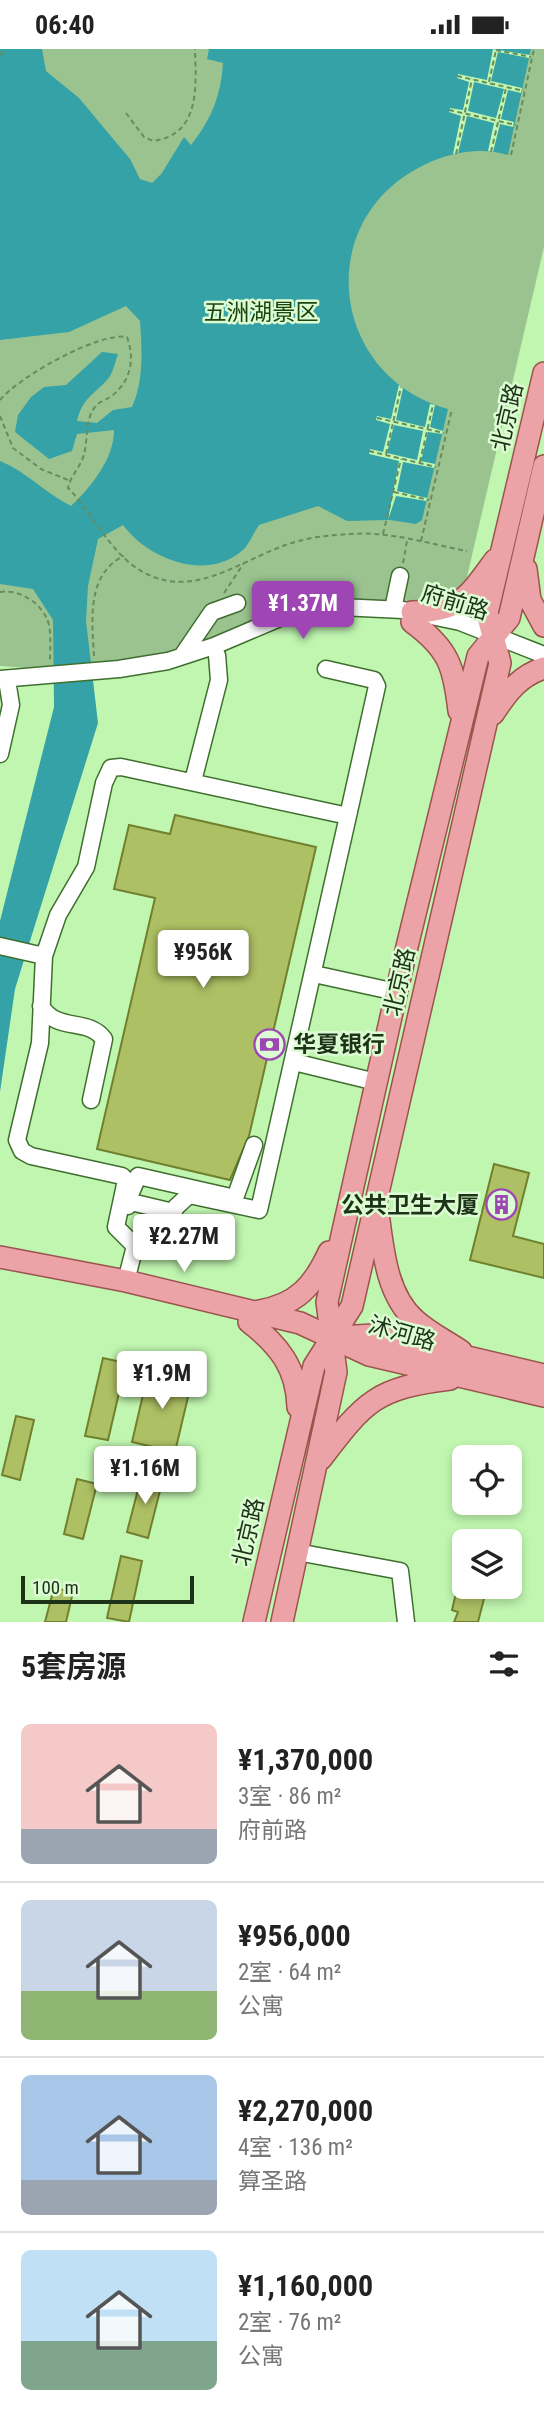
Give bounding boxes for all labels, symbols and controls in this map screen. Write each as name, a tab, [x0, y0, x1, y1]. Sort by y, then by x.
text: 06:40	[35, 10, 95, 40]
park label: 五洲湖景区	[204, 299, 319, 326]
street label: 北京路	[487, 380, 528, 454]
street label: 府前路	[418, 579, 492, 625]
pin: ¥1.37M	[246, 581, 360, 641]
text: ¥1.37M	[268, 590, 338, 617]
pin: ¥956K	[154, 930, 252, 990]
text: ¥956K	[174, 939, 232, 966]
street label: 北京路	[379, 945, 420, 1019]
bank icon: 华夏银行	[253, 1027, 287, 1061]
place label: 华夏银行	[293, 1031, 385, 1058]
building icon: 公共卫生大厦	[485, 1188, 519, 1222]
place label: 公共卫生大厦	[341, 1192, 479, 1219]
pin: ¥2.27M	[127, 1215, 241, 1274]
text: ¥2.27M	[149, 1223, 219, 1250]
street label: 沭河路	[365, 1311, 439, 1356]
pin: ¥1.9M	[113, 1351, 211, 1411]
text: ¥1.9M	[133, 1360, 191, 1387]
map controls	[452, 1445, 522, 1599]
button: locate	[452, 1445, 522, 1515]
pin: ¥1.16M	[88, 1447, 202, 1506]
text: ¥1.16M	[110, 1455, 180, 1482]
street label: 北京路	[228, 1495, 269, 1569]
button: layers	[452, 1529, 522, 1599]
scale bar	[21, 1573, 194, 1605]
text: 100 m	[32, 1576, 79, 1599]
icon: filters	[485, 1645, 523, 1683]
text: 5套房源	[21, 1649, 126, 1684]
text: ¥1,370,000	[238, 1742, 373, 1777]
icon: home	[77, 1752, 161, 1836]
text: 3室 · 86 m²	[238, 1783, 341, 1810]
text: 府前路	[238, 1817, 307, 1844]
text: ¥956,000	[238, 1918, 351, 1953]
icon: home	[77, 1928, 161, 2012]
text: 2室 · 64 m²	[238, 1959, 341, 1986]
text: 公寓	[238, 1993, 284, 2020]
text: ¥2,270,000	[238, 2093, 373, 2128]
icon: home	[77, 2103, 161, 2187]
text: 4室 · 136 m²	[238, 2134, 353, 2161]
text: 算圣路	[238, 2168, 307, 2195]
text: ¥1,160,000	[238, 2268, 373, 2303]
icon: home	[77, 2278, 161, 2362]
text: 2室 · 76 m²	[238, 2309, 341, 2336]
text: 公寓	[238, 2343, 284, 2370]

